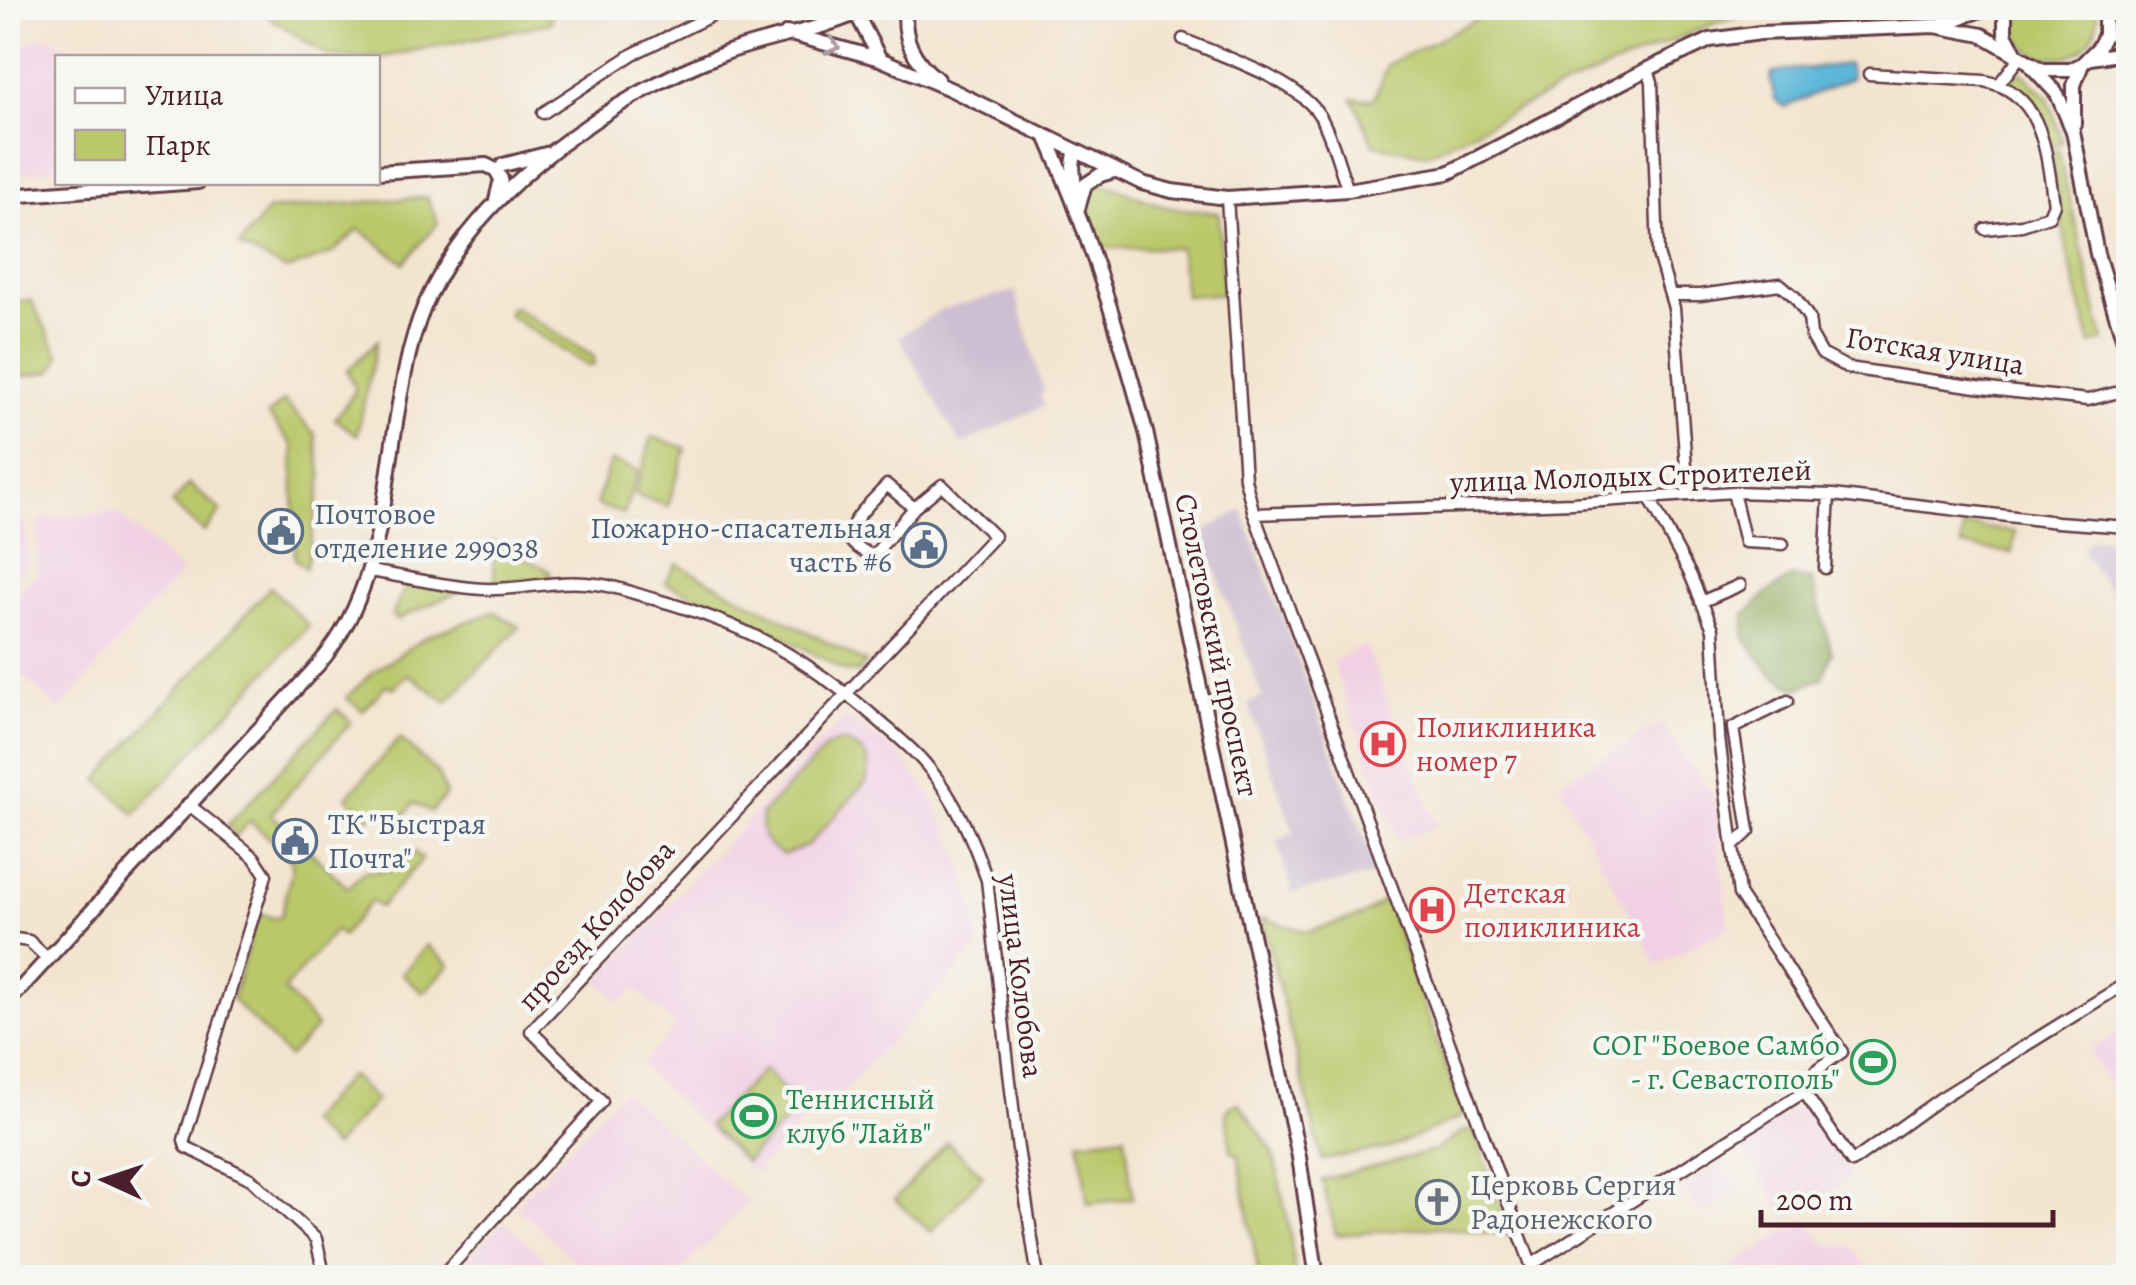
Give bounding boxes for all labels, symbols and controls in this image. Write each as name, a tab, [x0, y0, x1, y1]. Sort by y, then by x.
one-way arrow	[824, 34, 841, 55]
legend	[55, 55, 380, 185]
text: Улица	[145, 75, 224, 115]
text: Парк	[145, 125, 211, 165]
street label: Готская улица	[1843, 317, 2027, 385]
street label: улица Молодых Строителей	[1448, 450, 1813, 502]
street label: Столетовский проспект	[1165, 490, 1269, 800]
place label: Почтовое отделение 299038	[314, 494, 539, 568]
public building icon: Почтовое отделение 299038	[258, 508, 304, 554]
place label: Пожарно-спасательная часть #6	[590, 508, 892, 582]
public building icon: Пожарно-спасательная часть #6	[901, 522, 947, 568]
place label: Поликлиника номер 7	[1416, 707, 1596, 781]
hospital icon: Поликлиника номер 7	[1360, 721, 1406, 767]
place label: ТК "Быстрая Почта"	[328, 804, 486, 878]
public building icon: ТК "Быстрая Почта"	[272, 818, 318, 864]
street label: проезд Колобова	[508, 831, 684, 1019]
street label: улица Колобова	[989, 871, 1053, 1080]
place label: Детская поликлиника	[1464, 873, 1641, 947]
hospital icon: Детская поликлиника	[1409, 887, 1455, 933]
place label: СОГ "Боевое Самбо - г. Севастополь"	[1592, 1025, 1840, 1099]
sports icon: СОГ "Боевое Самбо - г. Севастополь"	[1850, 1039, 1896, 1085]
place label: Теннисный клуб "Лайв"	[786, 1079, 935, 1153]
sports icon: Теннисный клуб "Лайв"	[731, 1093, 777, 1139]
north arrow	[55, 1130, 155, 1230]
place label: Церковь Сергия Радонежского	[1470, 1165, 1676, 1239]
scale bar	[1761, 1165, 2054, 1227]
text: С	[62, 1169, 100, 1188]
church icon: Церковь Сергия Радонежского	[1415, 1179, 1461, 1225]
text: 200 m	[1776, 1180, 1853, 1220]

